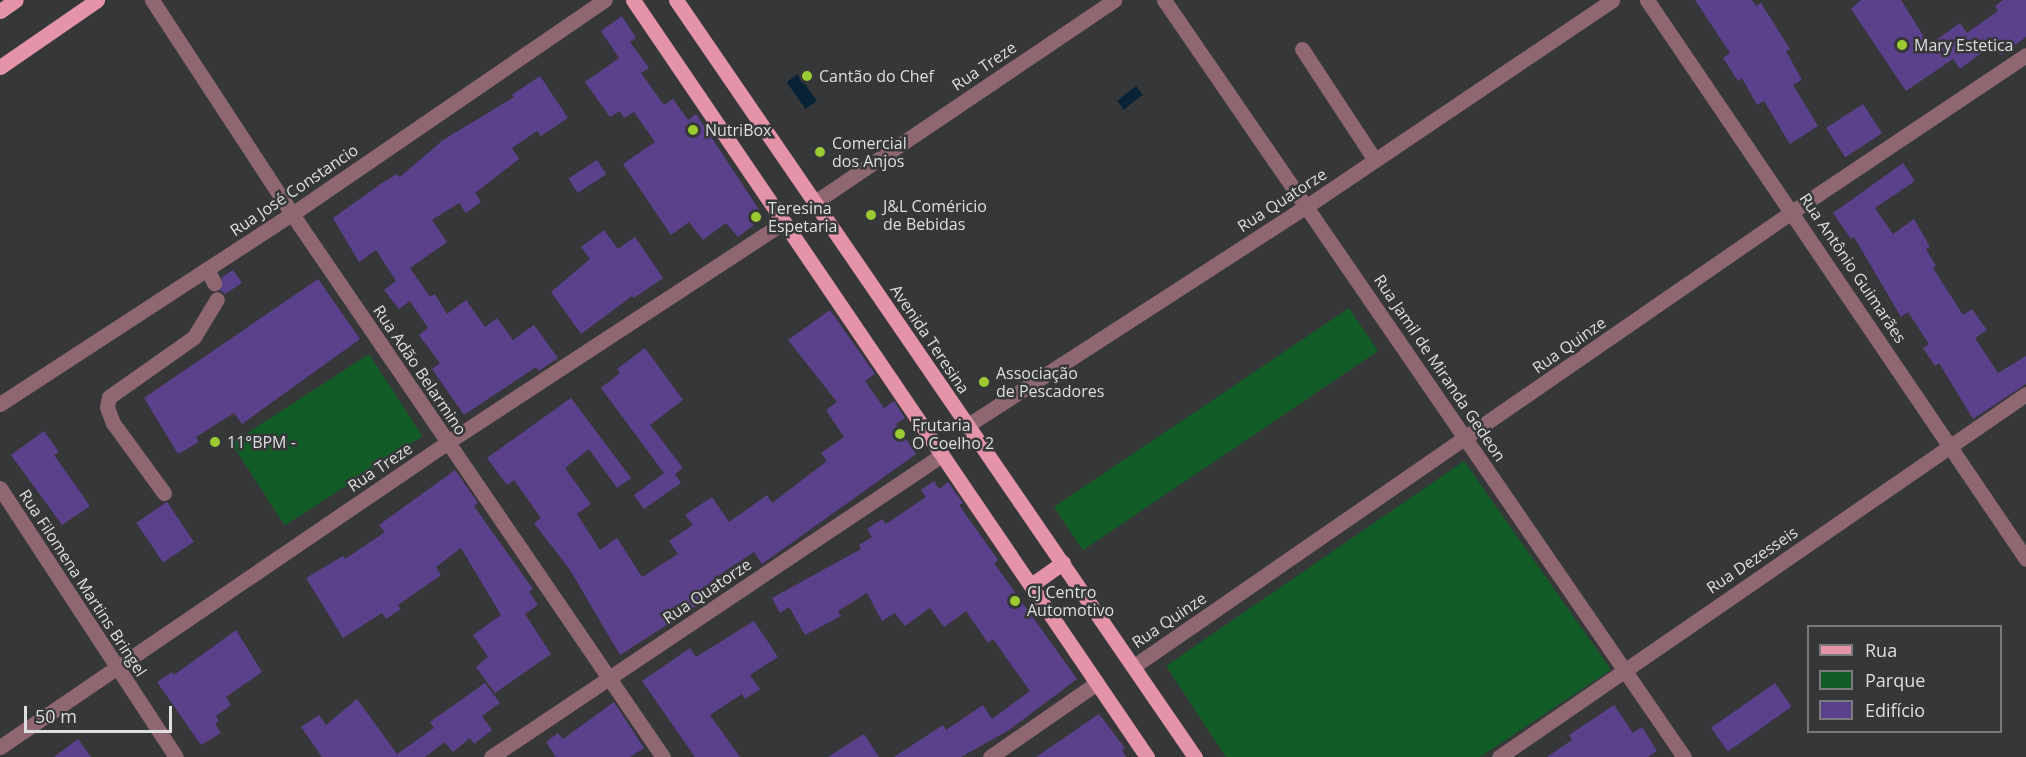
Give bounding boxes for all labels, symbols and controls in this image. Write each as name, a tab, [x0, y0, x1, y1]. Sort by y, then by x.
place label: Mary Estetica	[1914, 35, 2013, 55]
street label: Rua Treze	[948, 37, 1020, 95]
marker: Mary Estetica	[1895, 38, 1909, 52]
place label: Cantão do Chef	[819, 66, 934, 86]
marker: Cantão do Chef	[800, 69, 814, 83]
place label: NutriBox	[705, 120, 771, 140]
marker: NutriBox	[686, 123, 700, 137]
place label: Comercial dos Anjos	[832, 133, 907, 171]
street label: Rua José Constancio	[226, 140, 362, 240]
marker: Comercial dos Anjos	[813, 145, 827, 159]
street label: Rua Quatorze	[1234, 164, 1330, 236]
street label: Rua Antônio Guimarães	[1796, 189, 1910, 347]
place label: J&L Coméricio de Bebidas	[883, 196, 987, 234]
place label: Teresina Espetaria	[768, 198, 837, 236]
marker: J&L Coméricio de Bebidas	[864, 208, 878, 222]
marker: Teresina Espetaria	[749, 210, 763, 224]
street label: Rua Jamil de Miranda Gedeon	[1370, 271, 1510, 465]
street label: Avenida Teresina	[886, 281, 974, 397]
street label: Rua Adão Belarmino	[369, 301, 471, 439]
street label: Rua Quinze	[1529, 313, 1609, 377]
place label: Associação de Pescadores	[996, 363, 1104, 401]
marker: Associação de Pescadores	[977, 375, 991, 389]
place label: Frutaria O Coelho 2	[912, 415, 994, 453]
marker: Frutaria O Coelho 2	[893, 427, 907, 441]
place label: 11°BPM -	[227, 432, 296, 452]
marker: 11°BPM -	[208, 435, 222, 449]
street label: Rua Treze	[344, 438, 416, 496]
street label: Rua Filomena Martins Bringel	[15, 486, 151, 680]
street label: Rua Dezesseis	[1703, 522, 1801, 598]
street label: Rua Quatorze	[659, 554, 755, 628]
place label: CJ Centro Automotivo	[1027, 582, 1114, 620]
street label: Rua Quinze	[1128, 588, 1210, 652]
marker: CJ Centro Automotivo	[1008, 594, 1022, 608]
legend	[1807, 625, 2002, 733]
text: Rua	[1865, 638, 1897, 662]
text: Parque	[1865, 668, 1925, 692]
scale bar	[27, 694, 176, 732]
text: Edifício	[1865, 698, 1925, 722]
text: 50 m	[35, 704, 77, 728]

